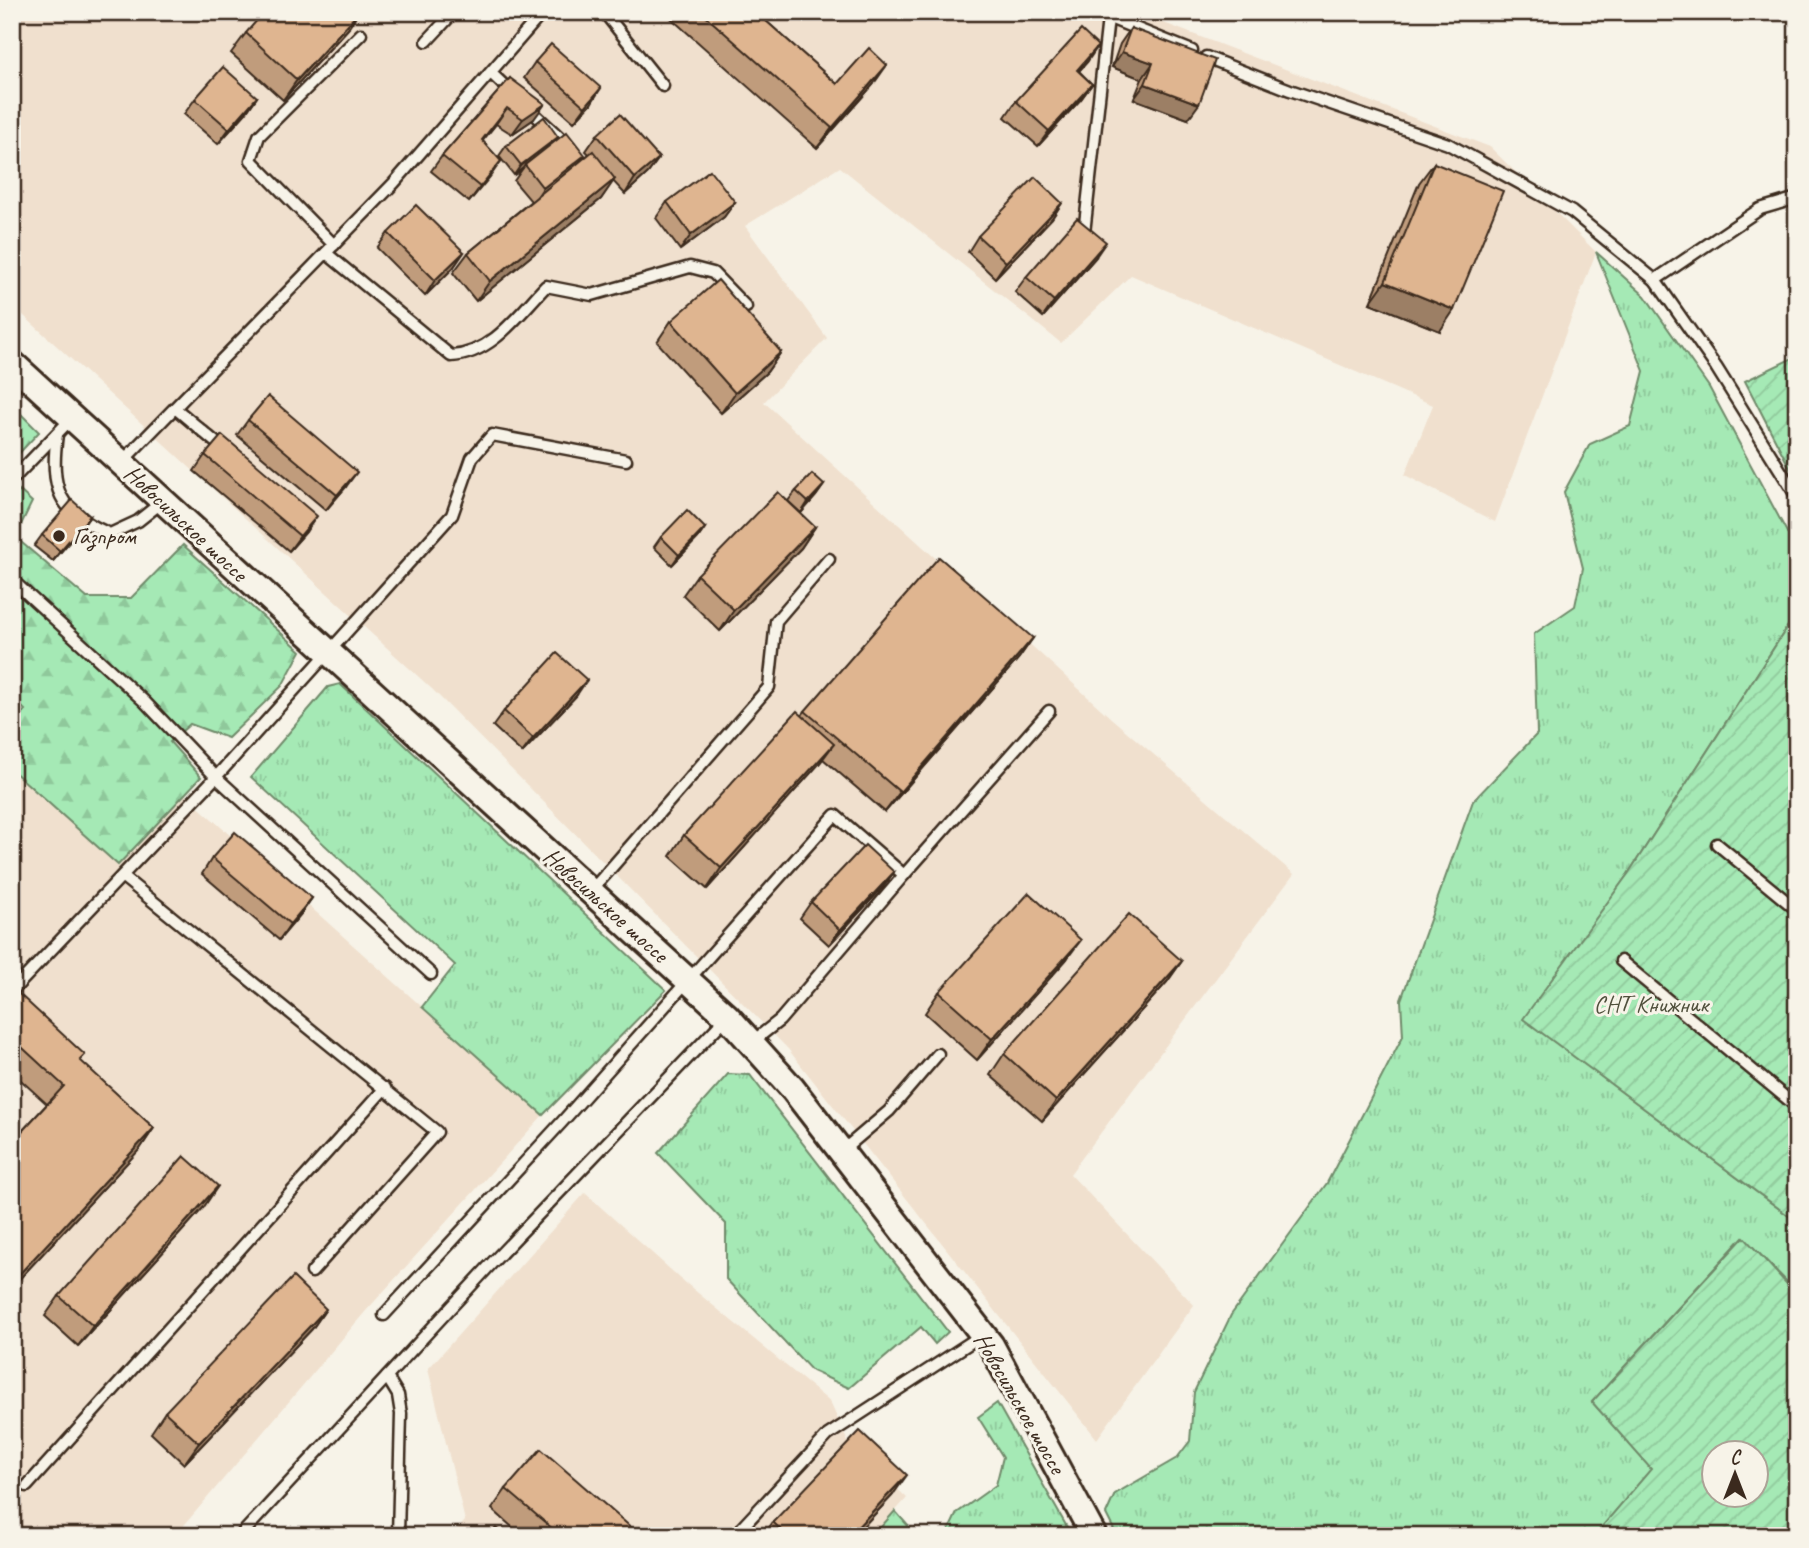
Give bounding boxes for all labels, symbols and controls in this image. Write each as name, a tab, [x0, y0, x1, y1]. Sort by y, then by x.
street label: Новосильское шоссе	[118, 458, 256, 589]
place label: Газпром	[73, 521, 137, 552]
marker: Газпром	[51, 528, 67, 544]
street label: Новосильское шоссе	[537, 841, 676, 970]
park label: СНТ Книжник	[1594, 989, 1710, 1019]
street label: Новосильское шоссе	[968, 1327, 1074, 1481]
north arrow	[1700, 1440, 1770, 1510]
text: С	[1730, 1446, 1742, 1470]

